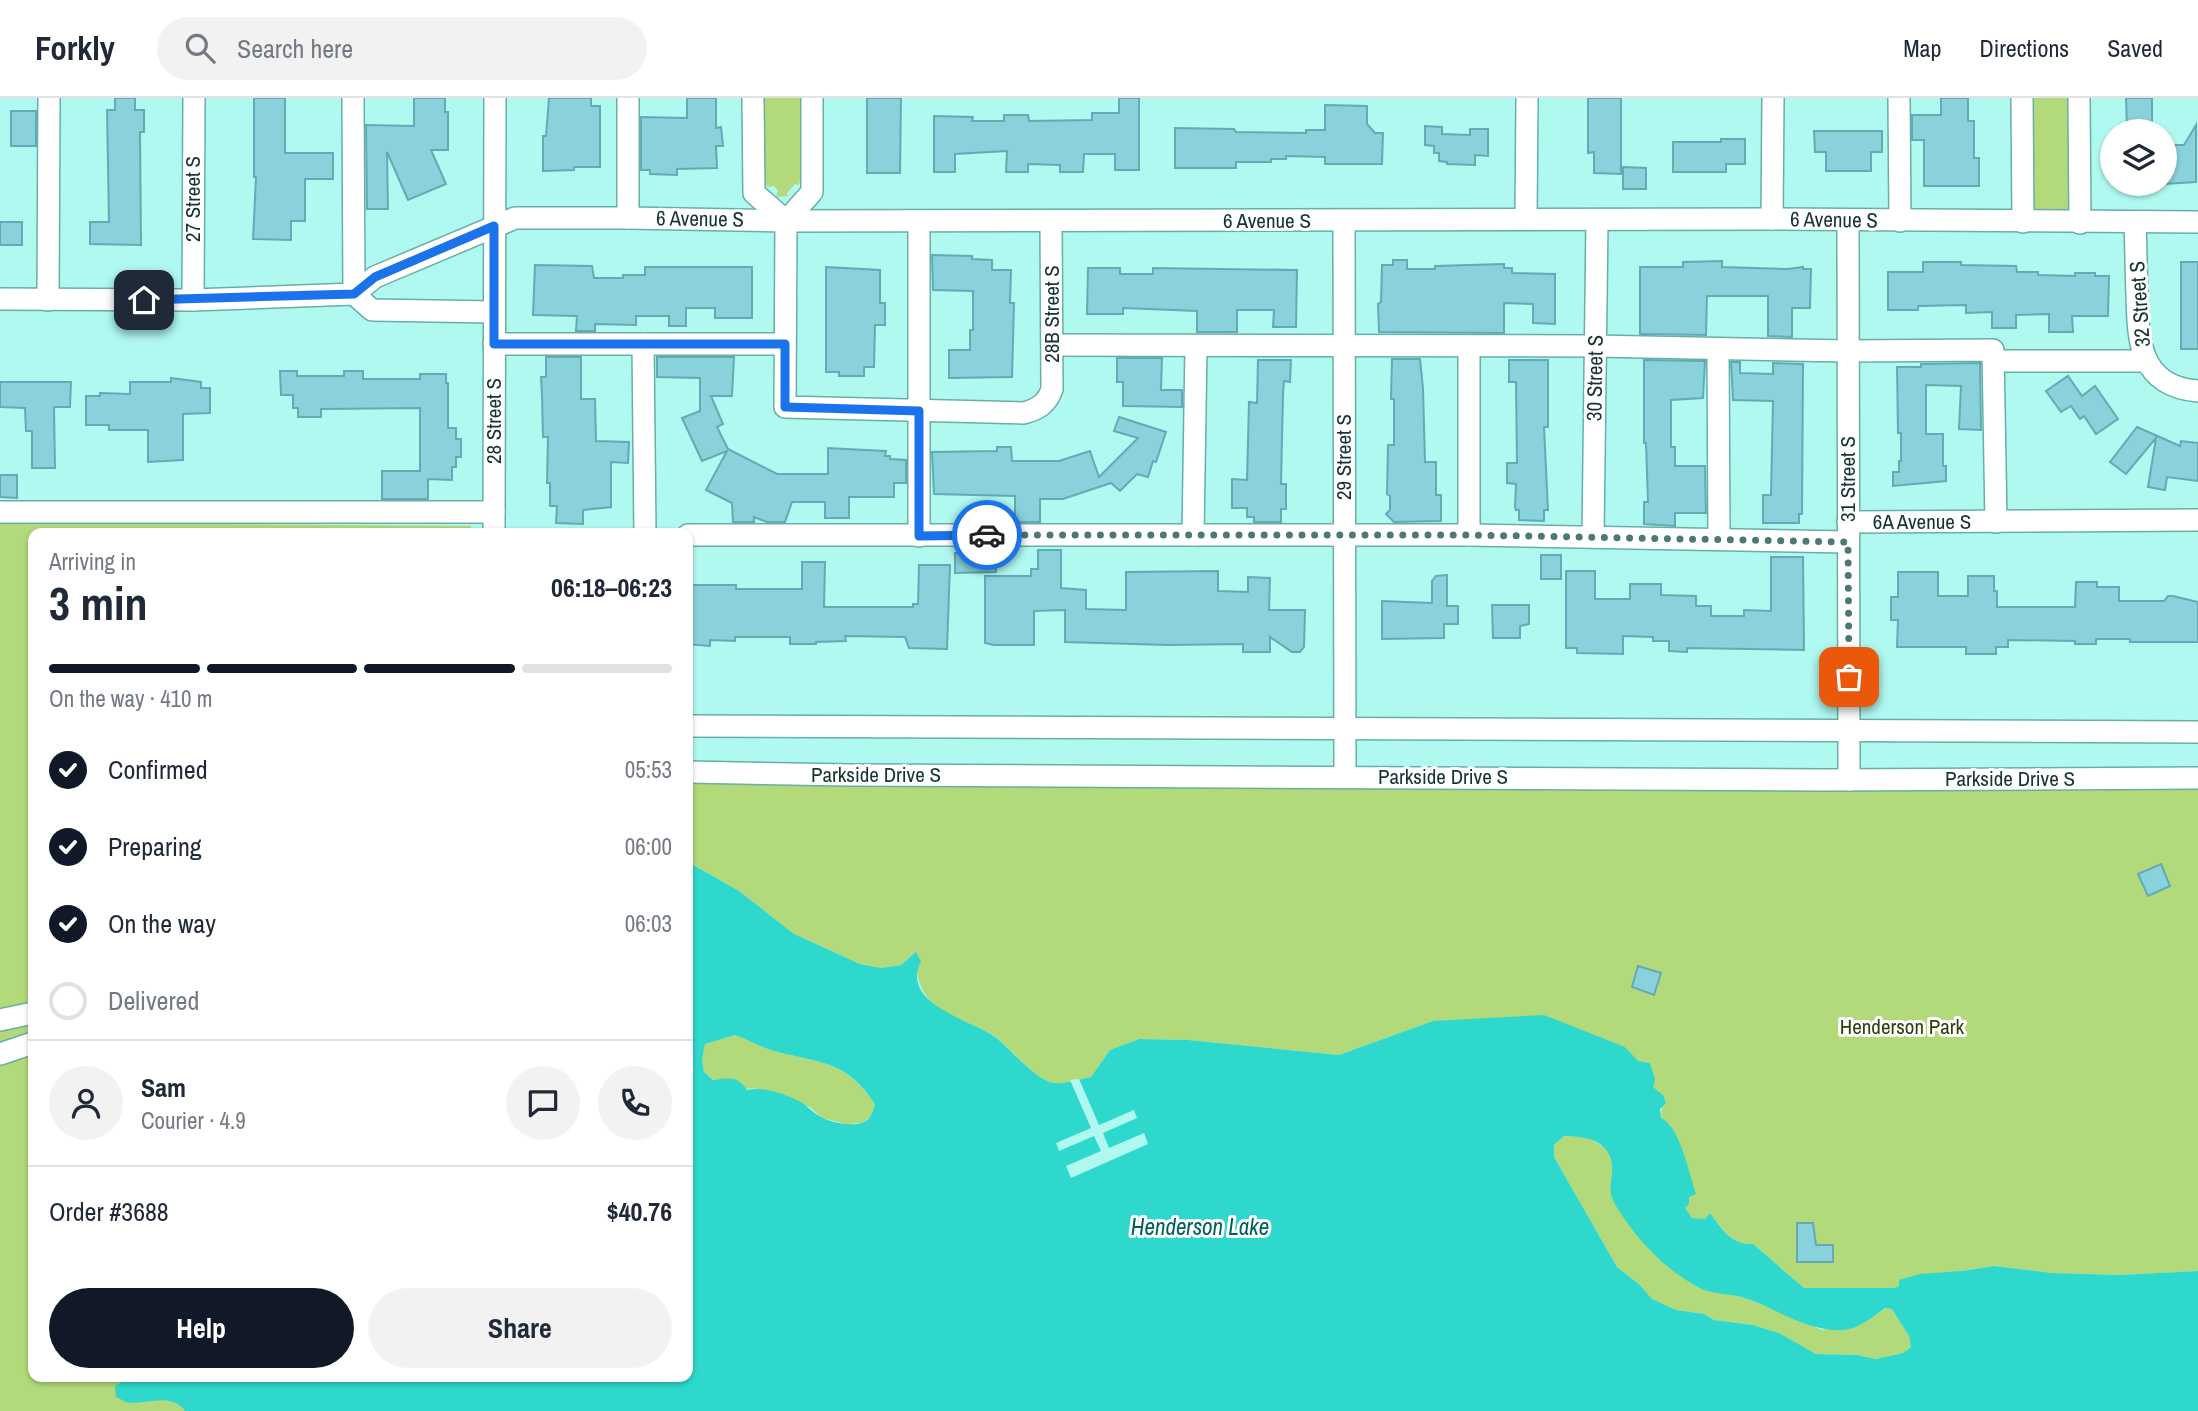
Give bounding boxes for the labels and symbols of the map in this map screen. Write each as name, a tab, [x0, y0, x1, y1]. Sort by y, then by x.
street label: 27 Street S	[178, 156, 207, 242]
street label: 6 Avenue S	[656, 203, 744, 234]
street label: 6 Avenue S	[1790, 204, 1878, 235]
street label: 6 Avenue S	[1223, 206, 1311, 235]
street label: 32 Street S	[2122, 260, 2157, 348]
street label: 28B Street S	[1037, 265, 1066, 363]
pin	[114, 270, 174, 330]
street label: 30 Street S	[1579, 335, 1610, 421]
street label: 28 Street S	[479, 378, 508, 464]
street label: 29 Street S	[1329, 414, 1358, 500]
street label: 31 Street S	[1833, 436, 1862, 522]
courier	[952, 500, 1022, 570]
street label: 6A Avenue S	[1873, 507, 1971, 536]
pin	[1819, 647, 1879, 707]
street label: Parkside Drive S	[811, 760, 941, 789]
street label: Parkside Drive S	[1378, 762, 1508, 791]
street label: Parkside Drive S	[1945, 764, 2075, 793]
park label: Henderson Park	[1840, 1012, 1965, 1041]
water label: Henderson Lake	[1131, 1211, 1269, 1242]

